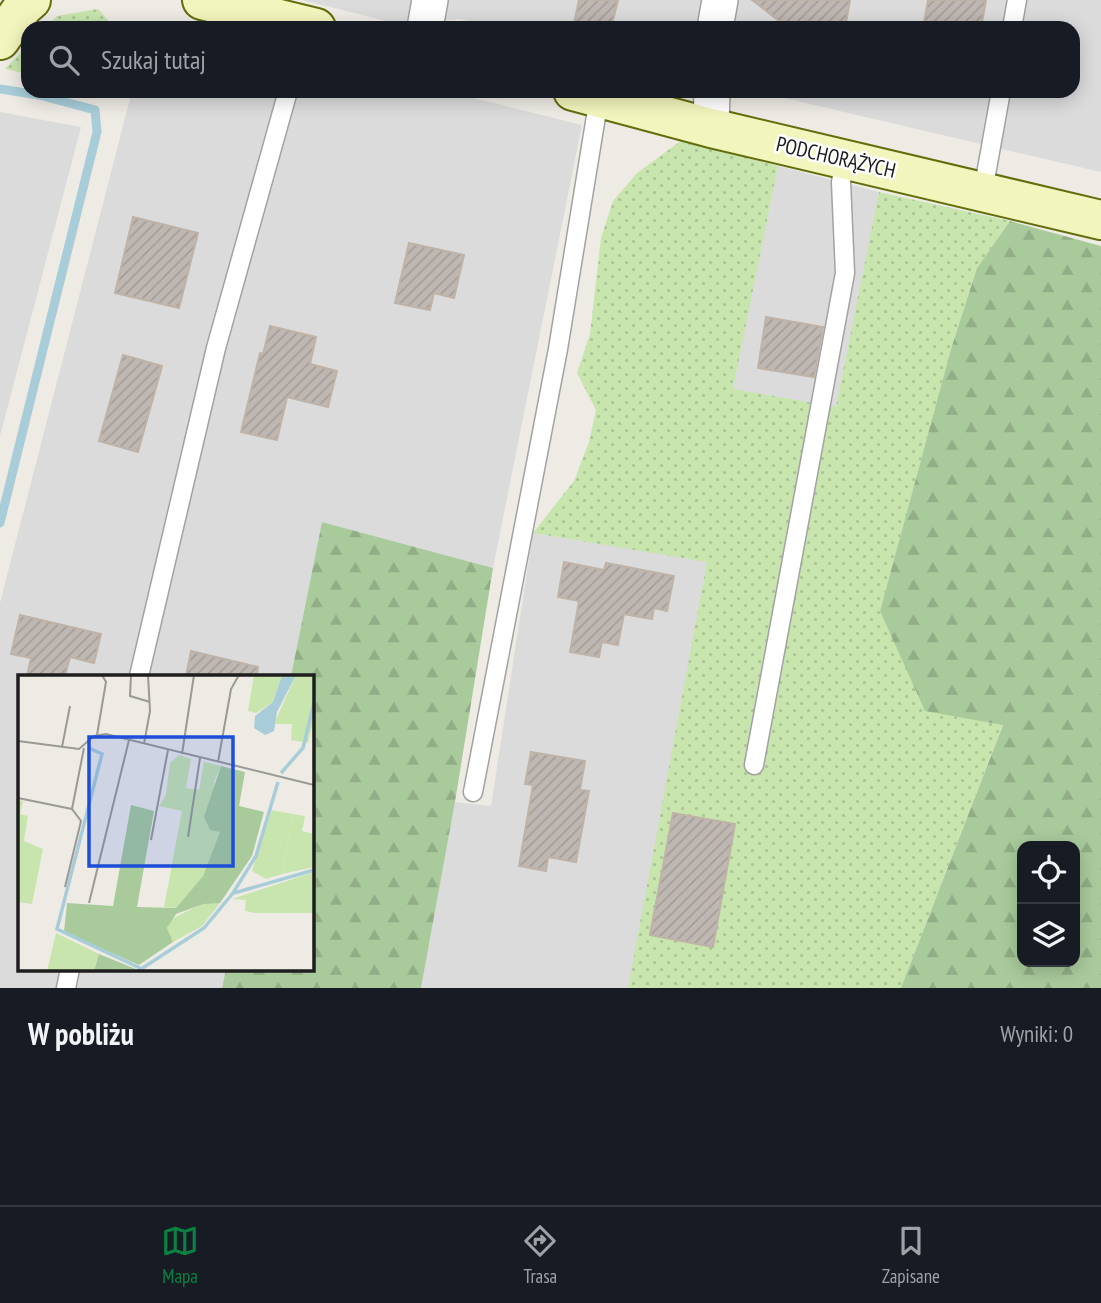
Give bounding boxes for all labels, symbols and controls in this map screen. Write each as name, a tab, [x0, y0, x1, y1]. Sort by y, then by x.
search box	[21, 21, 1080, 98]
icon: search	[45, 41, 83, 79]
text: Szukaj tutaj	[101, 43, 206, 76]
street label: PODCHORĄŻYCH	[774, 130, 898, 184]
inset map	[18, 675, 313, 970]
map controls	[1017, 841, 1080, 967]
button: locate	[1017, 841, 1080, 904]
button: layers	[1017, 904, 1080, 967]
text: W pobliżu	[28, 1014, 134, 1053]
text: Wyniki: 0	[1000, 1019, 1073, 1048]
tab: Mapa	[161, 1222, 199, 1288]
tab: Trasa	[521, 1222, 559, 1288]
tab: Zapisane	[882, 1222, 940, 1288]

